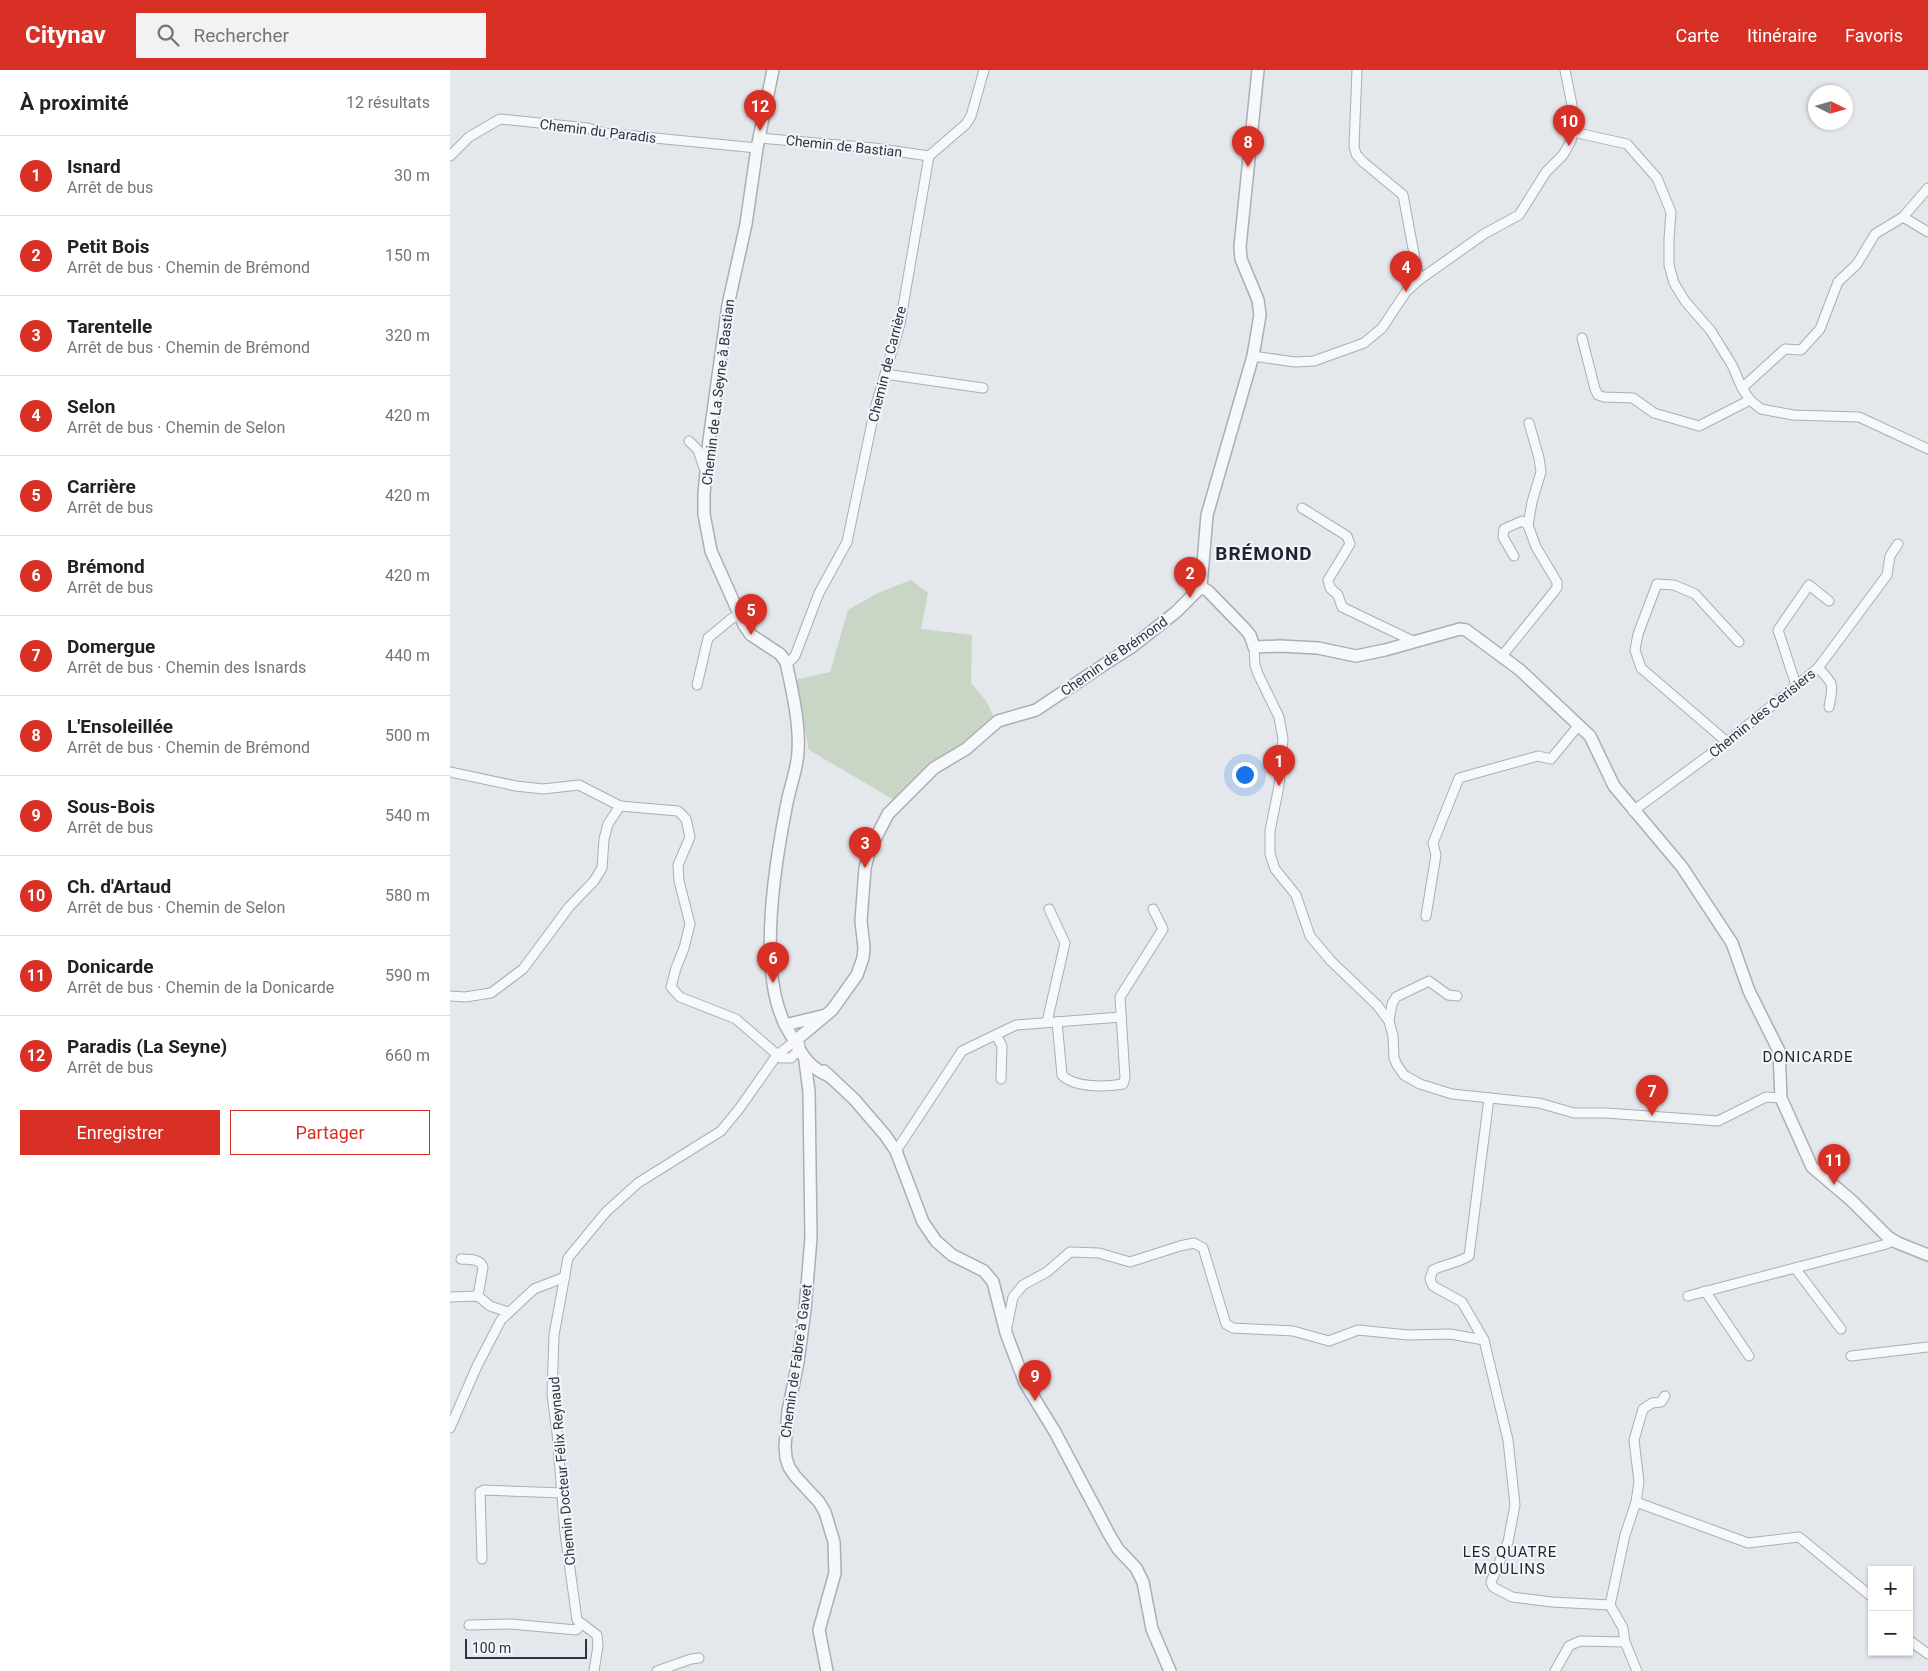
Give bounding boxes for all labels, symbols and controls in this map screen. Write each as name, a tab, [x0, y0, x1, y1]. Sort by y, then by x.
search box	[136, 13, 486, 58]
text: Citynav	[25, 21, 106, 49]
icon: search	[154, 21, 182, 49]
text: Rechercher	[194, 24, 289, 47]
text: Carte	[1676, 25, 1719, 46]
text: Itinéraire	[1747, 25, 1817, 46]
text: Favoris	[1845, 25, 1903, 46]
north arrow	[1808, 85, 1853, 130]
pin: 12	[744, 90, 776, 131]
text: À proximité	[20, 91, 129, 115]
text: 12 résultats	[346, 93, 430, 112]
pin: 10	[1553, 105, 1585, 146]
street label: Chemin du Paradis	[539, 116, 657, 146]
pin: 8	[1232, 126, 1264, 167]
street label: Chemin de Bastian	[785, 132, 903, 160]
text: Isnard	[67, 155, 121, 178]
text: 1	[31, 166, 41, 185]
text: 30 m	[394, 166, 430, 185]
text: Arrêt de bus	[67, 178, 153, 197]
text: Petit Bois	[67, 235, 150, 258]
text: 2	[31, 246, 41, 265]
text: 150 m	[385, 246, 430, 265]
pin: 4	[1390, 251, 1422, 292]
text: Arrêt de bus · Chemin de Brémond	[67, 258, 310, 277]
street label: Chemin de La Seyne à Bastian	[699, 298, 737, 486]
street label: Chemin de Carrière	[865, 304, 909, 424]
text: Tarentelle	[67, 315, 152, 338]
text: 3	[31, 326, 41, 345]
text: 320 m	[385, 326, 430, 345]
text: Arrêt de bus · Chemin de Brémond	[67, 338, 310, 357]
text: Selon	[67, 395, 115, 418]
text: 4	[31, 406, 41, 425]
text: 420 m	[385, 406, 430, 425]
text: Arrêt de bus · Chemin de Selon	[67, 418, 285, 437]
text: Carrière	[67, 475, 136, 498]
text: 5	[31, 486, 41, 505]
text: 420 m	[385, 486, 430, 505]
text: Arrêt de bus	[67, 498, 153, 517]
district label: BRÉMOND	[1215, 542, 1313, 565]
text: Brémond	[67, 555, 145, 578]
pin: 2	[1174, 557, 1206, 598]
text: 6	[31, 566, 41, 585]
text: 420 m	[385, 566, 430, 585]
text: Arrêt de bus	[67, 578, 153, 597]
pin: 5	[735, 594, 767, 635]
street label: Chemin de Brémond	[1058, 613, 1170, 699]
text: Domergue	[67, 635, 155, 658]
text: 7	[31, 646, 41, 665]
text: 440 m	[385, 646, 430, 665]
text: Arrêt de bus · Chemin des Isnards	[67, 658, 306, 677]
street label: Chemin des Cerisiers	[1706, 665, 1818, 761]
text: L'Ensoleillée	[67, 715, 173, 738]
text: 8	[31, 726, 41, 745]
text: 500 m	[385, 726, 430, 745]
text: Arrêt de bus · Chemin de Brémond	[67, 738, 310, 757]
pin: 1	[1263, 745, 1295, 786]
your location	[1232, 762, 1258, 788]
text: Sous-Bois	[67, 795, 155, 818]
text: 9	[31, 806, 41, 825]
text: 540 m	[385, 806, 430, 825]
text: Arrêt de bus	[67, 818, 153, 837]
pin: 3	[849, 827, 881, 868]
text: Ch. d'Artaud	[67, 875, 171, 898]
text: 10	[27, 886, 45, 905]
text: 580 m	[385, 886, 430, 905]
text: Arrêt de bus · Chemin de Selon	[67, 898, 285, 917]
pin: 6	[757, 942, 789, 983]
text: Donicarde	[67, 955, 154, 978]
text: 11	[27, 966, 45, 985]
text: 590 m	[385, 966, 430, 985]
text: Arrêt de bus · Chemin de la Donicarde	[67, 978, 334, 997]
text: Paradis (La Seyne)	[67, 1035, 227, 1058]
text: 12	[27, 1046, 45, 1065]
text: 660 m	[385, 1046, 430, 1065]
district label: DONICARDE	[1762, 1048, 1854, 1066]
text: Arrêt de bus	[67, 1058, 153, 1077]
pin: 7	[1636, 1075, 1668, 1116]
button: Enregistrer	[20, 1110, 220, 1155]
button: Partager	[230, 1110, 430, 1155]
pin: 11	[1818, 1144, 1850, 1185]
street label: Chemin de Fabre à Gavet	[777, 1283, 815, 1439]
pin: 9	[1019, 1360, 1051, 1401]
street label: Chemin Docteur Félix Reynaud	[546, 1376, 578, 1566]
district label: LES QUATRE MOULINS	[1463, 1543, 1557, 1578]
map controls	[1868, 1566, 1913, 1656]
button: +	[1868, 1566, 1913, 1611]
button: −	[1868, 1611, 1913, 1656]
scale bar	[465, 1636, 588, 1659]
text: 100 m	[472, 1640, 511, 1656]

